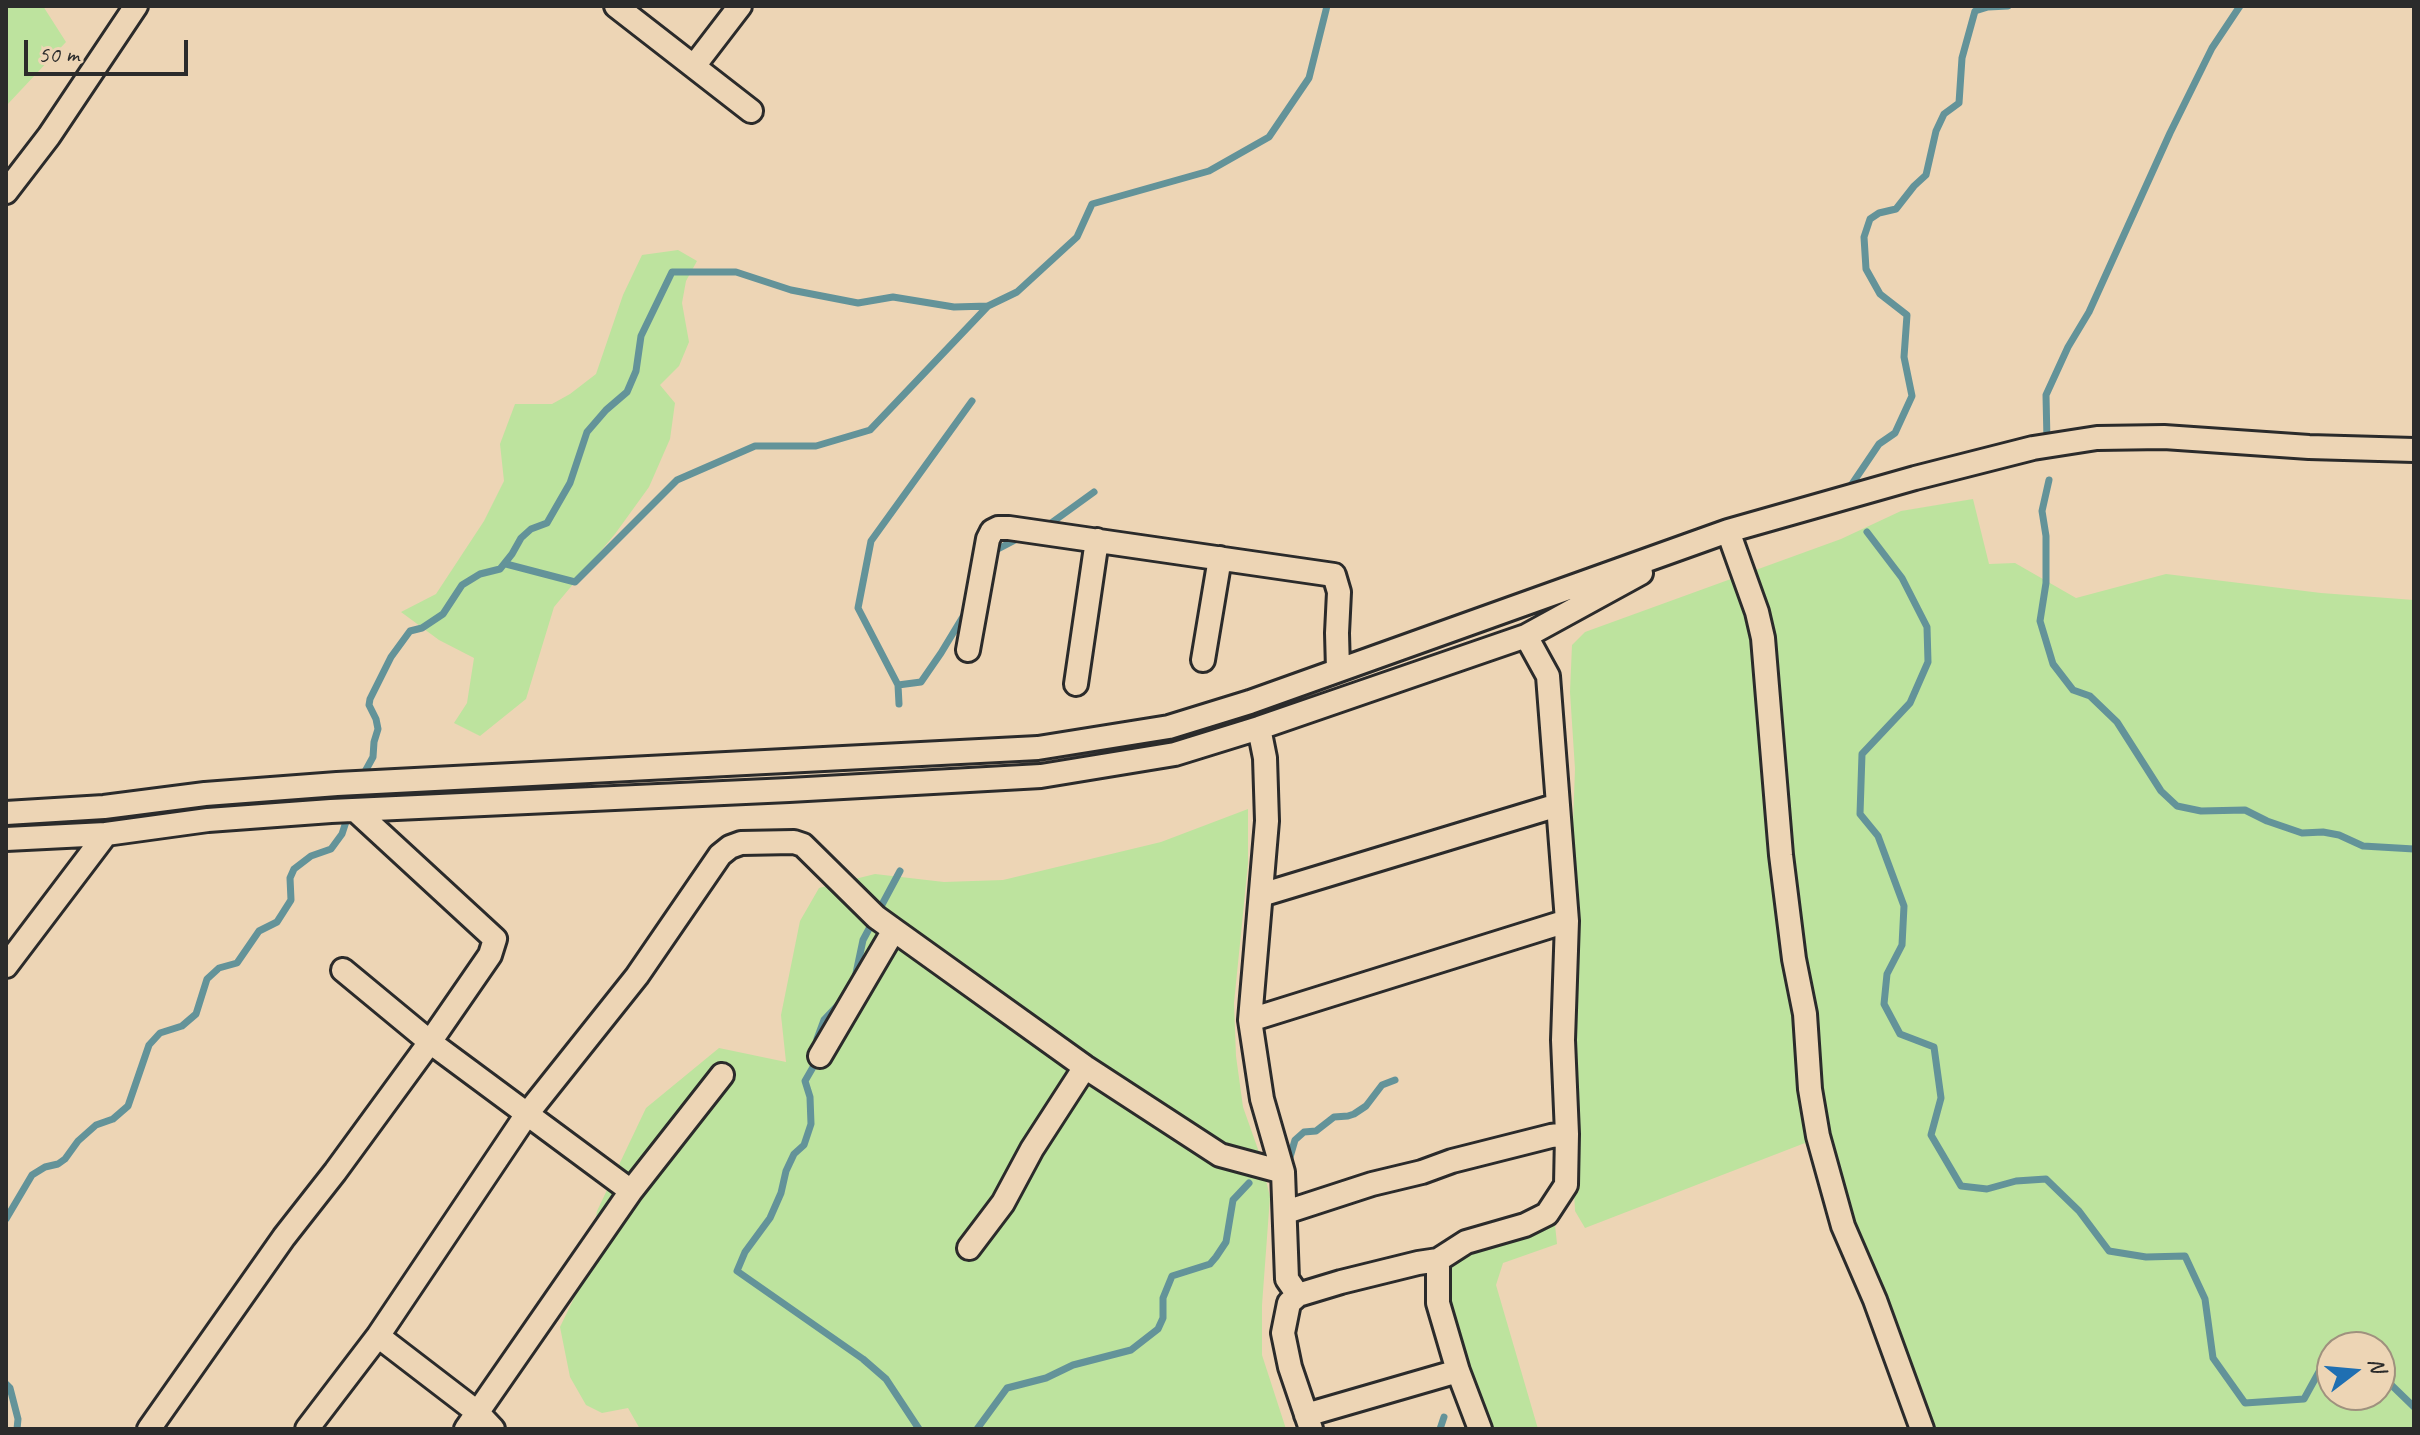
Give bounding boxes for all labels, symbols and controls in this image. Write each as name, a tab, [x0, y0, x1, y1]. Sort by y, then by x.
scale bar	[28, 24, 192, 74]
text: 50 m	[38, 39, 79, 69]
north arrow	[2316, 1331, 2396, 1411]
text: N	[2362, 1355, 2392, 1375]

